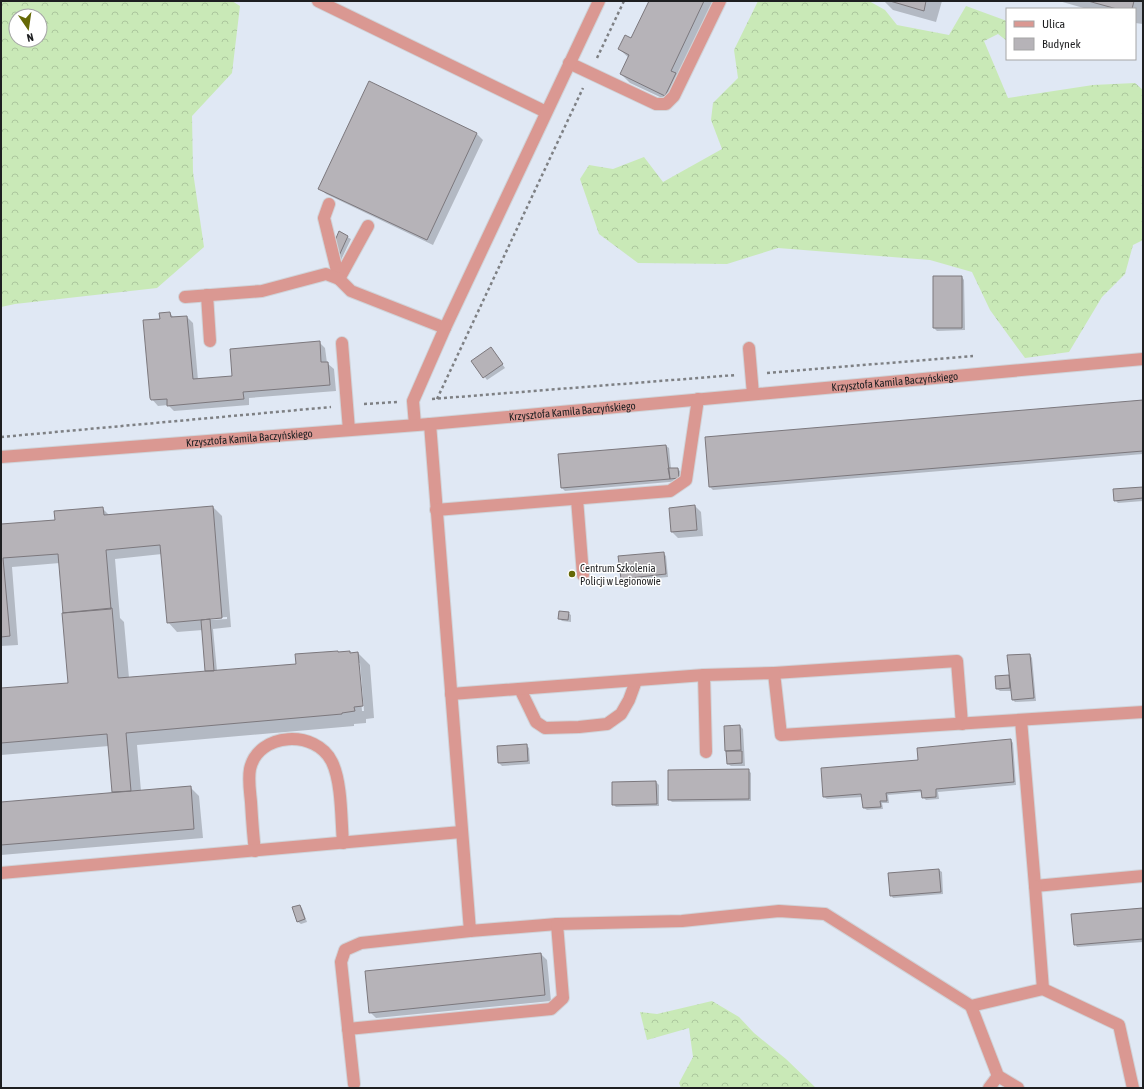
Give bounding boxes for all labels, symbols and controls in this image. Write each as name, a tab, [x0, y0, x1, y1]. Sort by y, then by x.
north arrow	[8, 8, 48, 48]
legend	[1006, 8, 1136, 60]
text: Ulica	[1042, 17, 1065, 31]
text: N	[26, 31, 35, 44]
text: Budynek	[1042, 37, 1081, 51]
street label: Krzysztofa Kamila Baczyńskiego	[831, 370, 959, 393]
street label: Krzysztofa Kamila Baczyńskiego	[508, 399, 636, 423]
street label: Krzysztofa Kamila Baczyńskiego	[185, 427, 313, 449]
place label: Centrum Szkolenia Policji w Legionowie	[580, 562, 661, 587]
marker: Centrum Szkolenia Policji w Legionowie	[567, 569, 577, 579]

